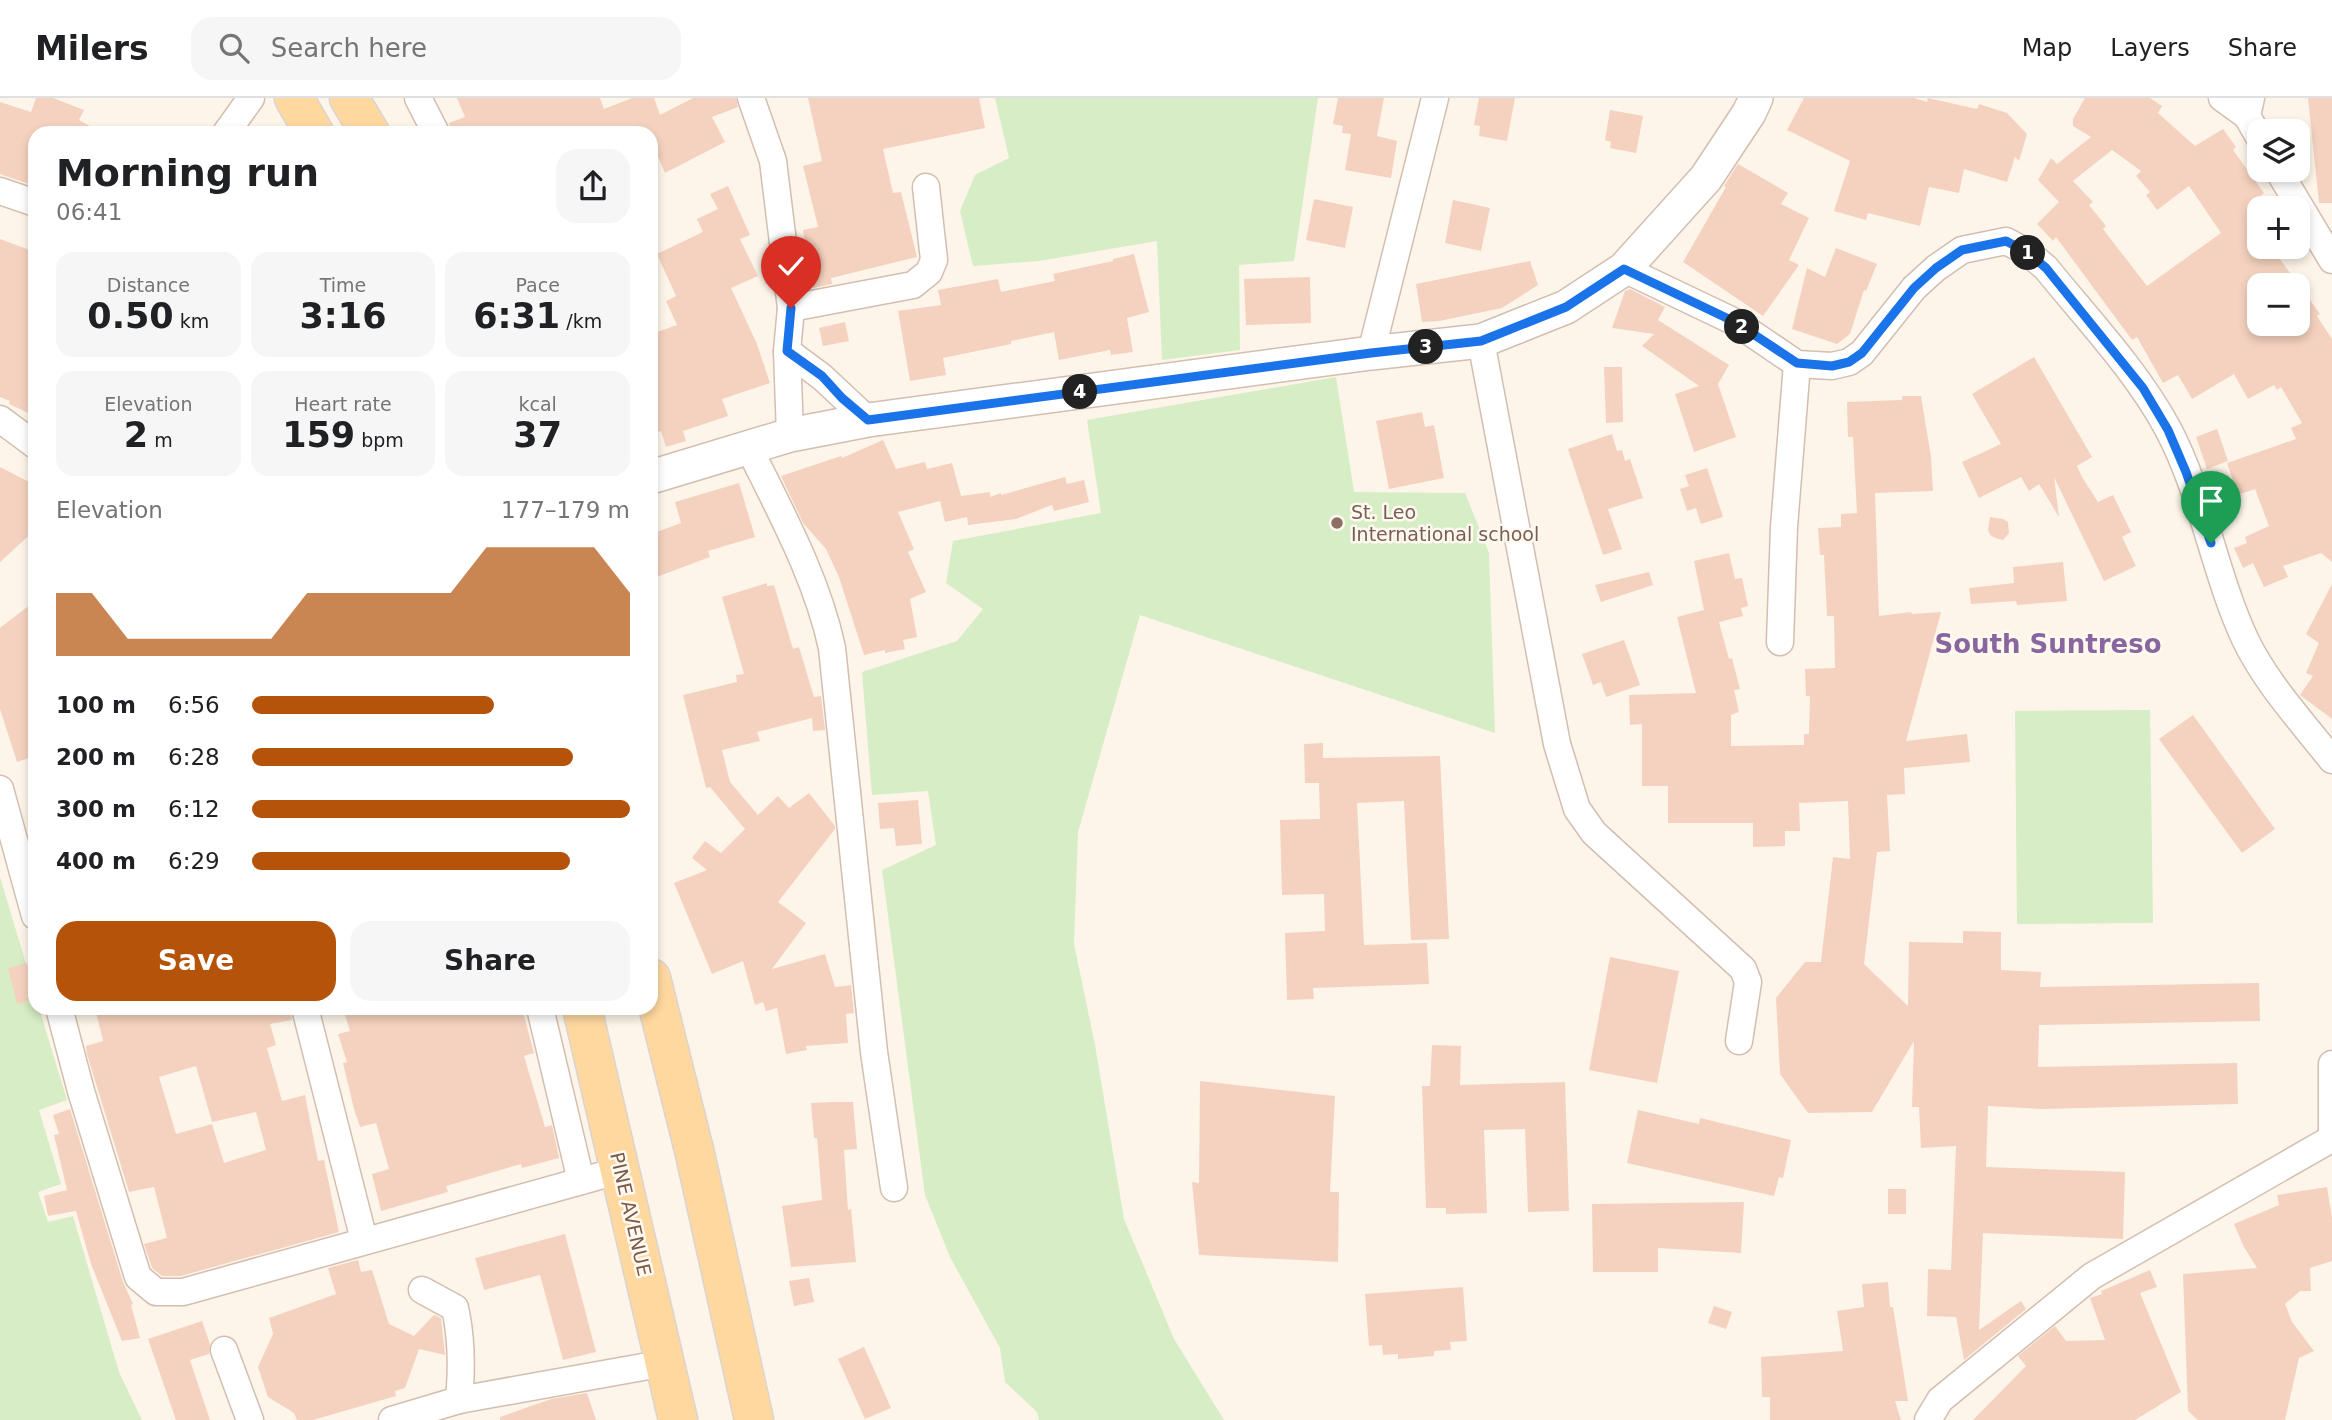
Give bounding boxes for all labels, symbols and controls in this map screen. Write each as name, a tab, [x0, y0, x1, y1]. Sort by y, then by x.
search box	[191, 17, 681, 80]
text: Milers	[35, 29, 149, 68]
icon: search	[215, 29, 253, 67]
text: Search here	[271, 33, 427, 63]
text: Map	[2022, 34, 2072, 62]
text: Layers	[2110, 34, 2190, 62]
text: Share	[2228, 34, 2297, 62]
map controls	[2247, 119, 2310, 336]
button: layers	[2247, 119, 2310, 182]
button: share	[556, 149, 630, 223]
text: Morning run	[56, 151, 319, 195]
button: +	[2247, 196, 2310, 259]
text: 06:41	[56, 199, 122, 225]
pin	[761, 236, 821, 308]
pin: 1	[2010, 236, 2046, 270]
text: 1	[2021, 241, 2034, 263]
icon: check	[772, 247, 810, 285]
button: −	[2247, 273, 2310, 336]
text: Distance	[107, 274, 190, 296]
text: Time	[320, 274, 366, 296]
text: Pace	[515, 274, 560, 296]
text: 0.50	[87, 296, 174, 336]
text: 3:16	[299, 296, 387, 336]
text: 6:31	[473, 296, 560, 336]
text: km	[174, 310, 209, 332]
text: /km	[560, 310, 602, 332]
pin: 2	[1724, 310, 1760, 344]
text: 2	[1735, 315, 1748, 337]
pin: 3	[1408, 330, 1444, 364]
text: 3	[1419, 335, 1432, 357]
pin: 4	[1062, 374, 1098, 410]
text: 4	[1073, 380, 1086, 402]
text: Elevation	[104, 393, 192, 415]
text: Heart rate	[294, 393, 392, 415]
text: kcal	[518, 393, 557, 415]
text: 2	[124, 415, 148, 455]
text: 159	[282, 415, 355, 455]
text: 37	[513, 415, 562, 455]
text: m	[148, 429, 173, 451]
text: bpm	[355, 429, 404, 451]
pin	[2181, 471, 2241, 543]
icon: arrive	[2192, 482, 2230, 520]
text: Elevation	[56, 497, 163, 523]
text: 177–179 m	[501, 497, 630, 523]
place label: St. Leo International school	[1351, 501, 1539, 545]
marker: St. Leo International school	[1329, 515, 1345, 531]
district label: South Suntreso	[1934, 629, 2162, 659]
text: 100 m	[56, 692, 136, 718]
text: 6:56	[168, 692, 220, 718]
text: 200 m	[56, 744, 136, 770]
text: 6:28	[168, 744, 220, 770]
text: 300 m	[56, 796, 136, 822]
text: 6:12	[168, 796, 220, 822]
text: 400 m	[56, 848, 136, 874]
text: 6:29	[168, 848, 220, 874]
button: Save	[56, 921, 336, 1001]
button: Share	[350, 921, 630, 1001]
street label: PINE AVENUE	[606, 1150, 656, 1278]

